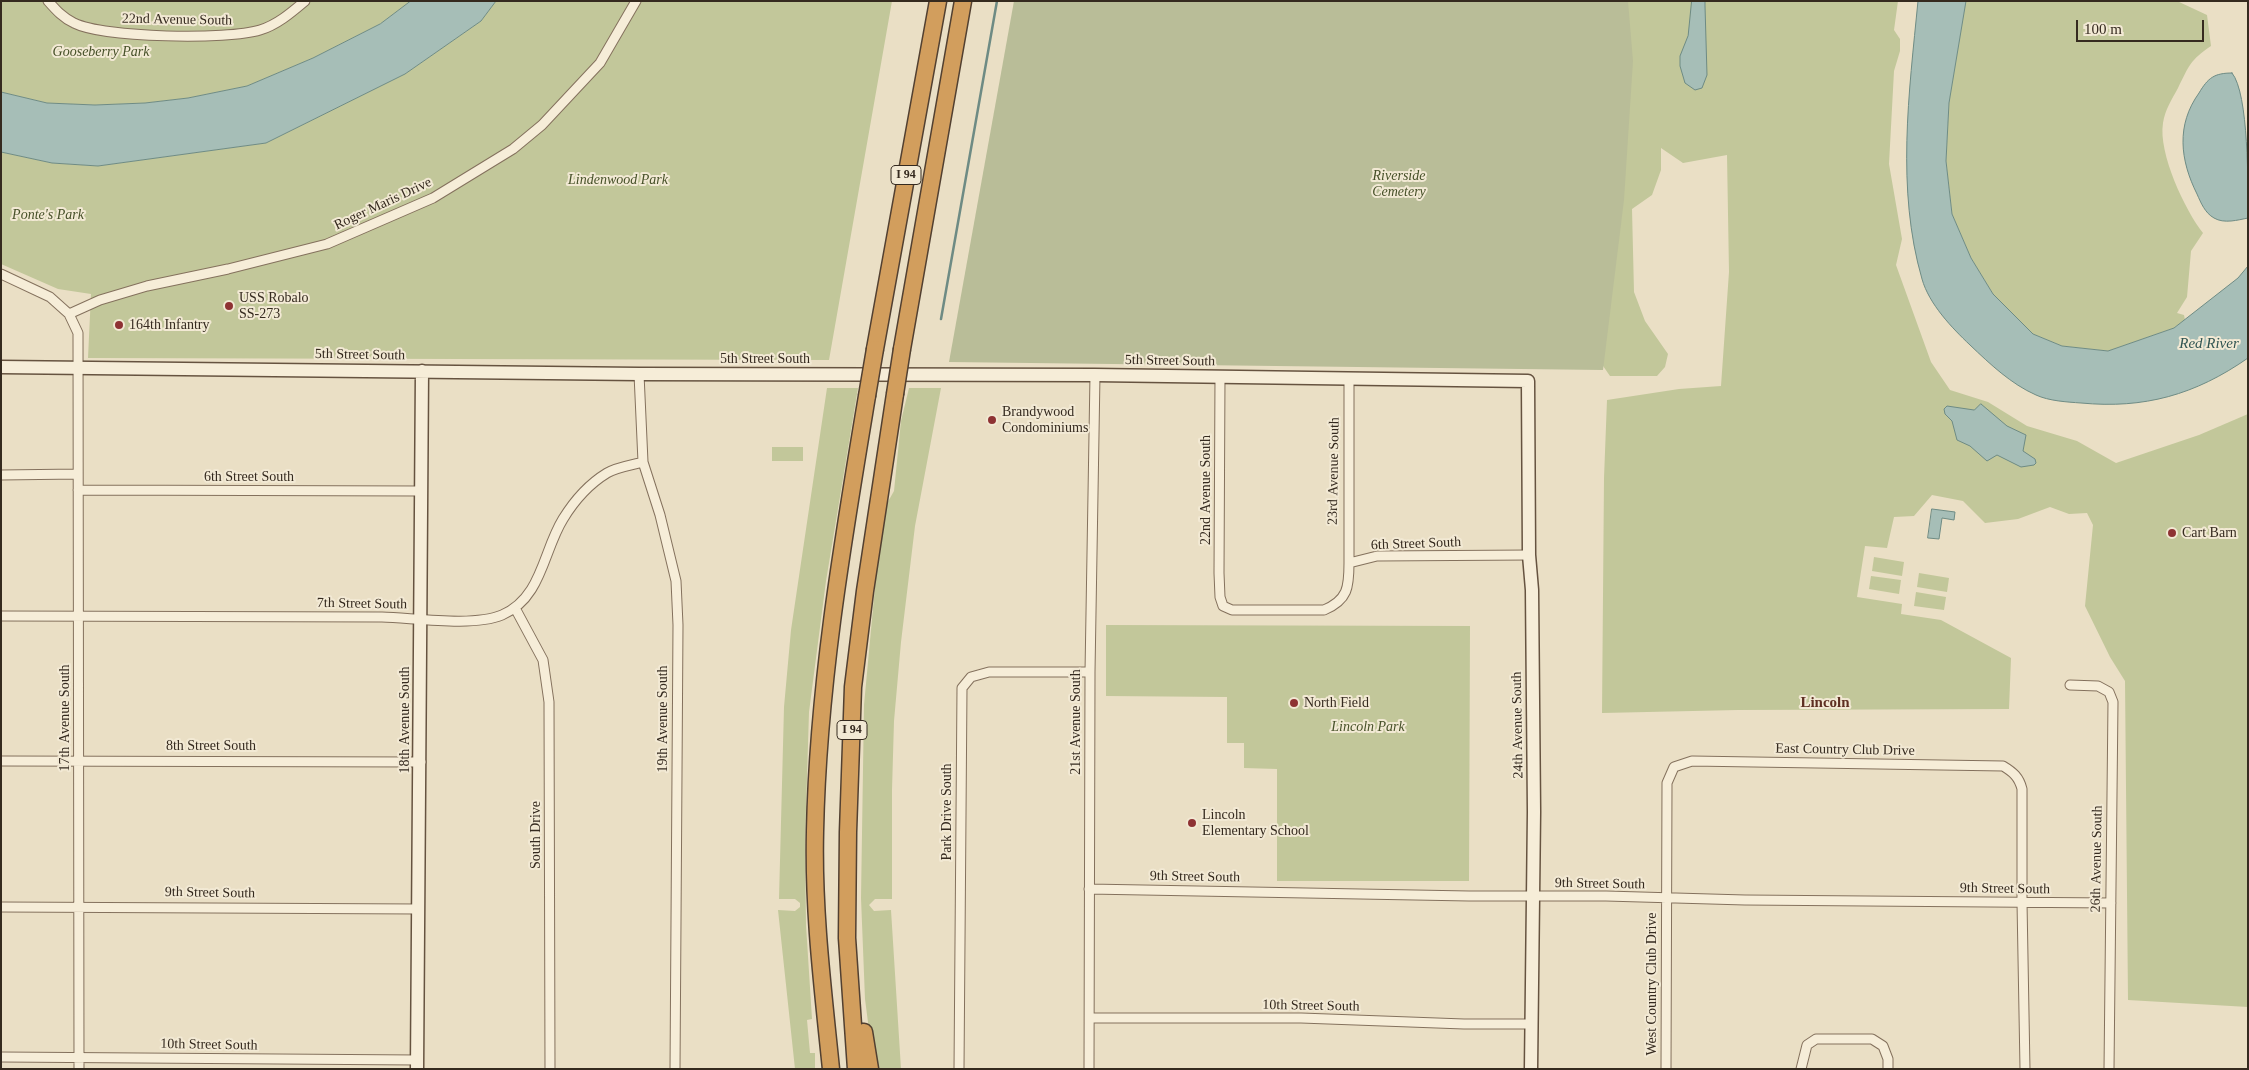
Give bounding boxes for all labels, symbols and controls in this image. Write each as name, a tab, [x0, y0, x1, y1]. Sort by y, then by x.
scale bar	[2079, 10, 2206, 42]
street label: 22nd Avenue South	[122, 11, 232, 29]
text: 100 m	[2084, 21, 2122, 37]
park label: Gooseberry Park	[53, 44, 149, 60]
road number: I 94	[891, 166, 921, 184]
park label: Riverside Cemetery	[1372, 168, 1426, 200]
park label: Lindenwood Park	[568, 172, 668, 188]
street label: Roger Maris Drive	[332, 174, 434, 234]
park label: Ponte's Park	[12, 207, 84, 223]
place label: USS Robalo SS-273	[239, 290, 309, 322]
marker: USS Robalo SS-273	[223, 300, 235, 312]
place label: 164th Infantry	[129, 317, 209, 333]
marker: 164th Infantry	[113, 319, 125, 331]
water label: Red River	[2179, 335, 2239, 353]
street label: 5th Street South	[315, 346, 405, 364]
street label: 5th Street South	[720, 351, 810, 367]
street label: 5th Street South	[1125, 352, 1215, 370]
place label: Brandywood Condominiums	[1002, 404, 1088, 437]
marker: Brandywood Condominiums	[986, 414, 998, 426]
street label: 23rd Avenue South	[1325, 417, 1343, 525]
street label: 22nd Avenue South	[1198, 435, 1214, 545]
street label: 6th Street South	[204, 469, 294, 485]
place label: Cart Barn	[2182, 525, 2237, 541]
marker: Cart Barn	[2166, 527, 2178, 539]
street label: 6th Street South	[1371, 534, 1461, 554]
street label: 7th Street South	[317, 595, 407, 613]
street label: 17th Avenue South	[57, 664, 73, 772]
street label: 19th Avenue South	[655, 665, 671, 773]
street label: 18th Avenue South	[397, 666, 413, 774]
street label: 21st Avenue South	[1068, 669, 1084, 775]
street label: 24th Avenue South	[1509, 671, 1527, 779]
district label: Lincoln	[1800, 694, 1850, 712]
place label: North Field	[1304, 695, 1369, 711]
marker: North Field	[1288, 697, 1300, 709]
park label: Lincoln Park	[1331, 719, 1405, 735]
road number: I 94	[837, 720, 867, 740]
street label: 8th Street South	[166, 738, 256, 754]
street label: East Country Club Drive	[1775, 740, 1915, 760]
street label: Park Drive South	[939, 763, 955, 861]
street label: South Drive	[528, 801, 544, 869]
street label: 26th Avenue South	[2088, 805, 2106, 913]
place label: Lincoln Elementary School	[1202, 807, 1309, 840]
marker: Lincoln Elementary School	[1186, 817, 1198, 829]
street label: 9th Street South	[1150, 868, 1240, 886]
street label: 9th Street South	[1555, 875, 1645, 893]
street label: 9th Street South	[1960, 880, 2050, 898]
street label: 9th Street South	[165, 884, 255, 902]
street label: West Country Club Drive	[1644, 912, 1660, 1056]
street label: 10th Street South	[1262, 997, 1360, 1015]
street label: 10th Street South	[160, 1036, 258, 1054]

